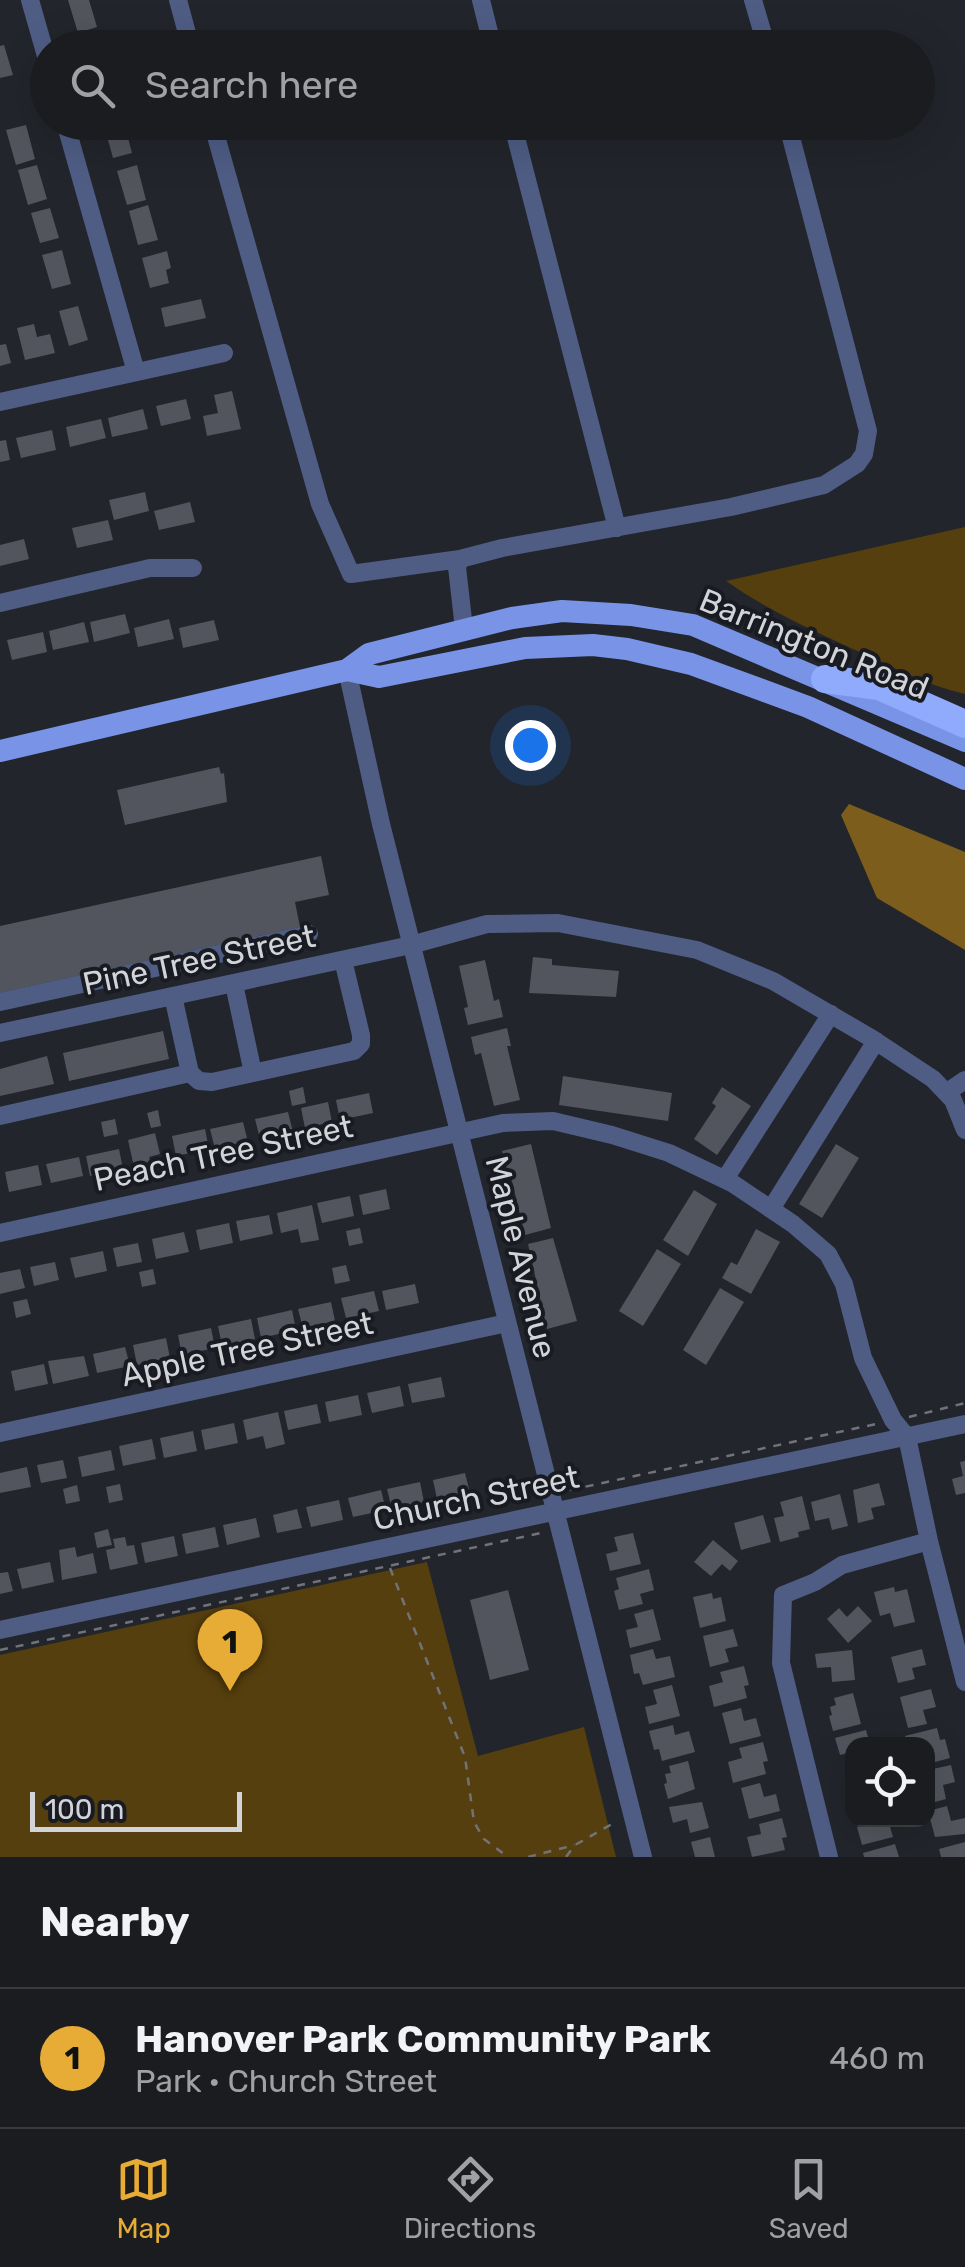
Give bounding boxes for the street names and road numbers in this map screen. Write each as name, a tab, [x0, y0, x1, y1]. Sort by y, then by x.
street label: Barrington Road	[694, 581, 934, 707]
street label: Pine Tree Street	[79, 917, 319, 1003]
street label: Peach Tree Street	[90, 1107, 356, 1199]
street label: Maple Avenue	[478, 1152, 564, 1362]
street label: Apple Tree Street	[118, 1304, 376, 1394]
street label: Church Street	[370, 1458, 582, 1538]

